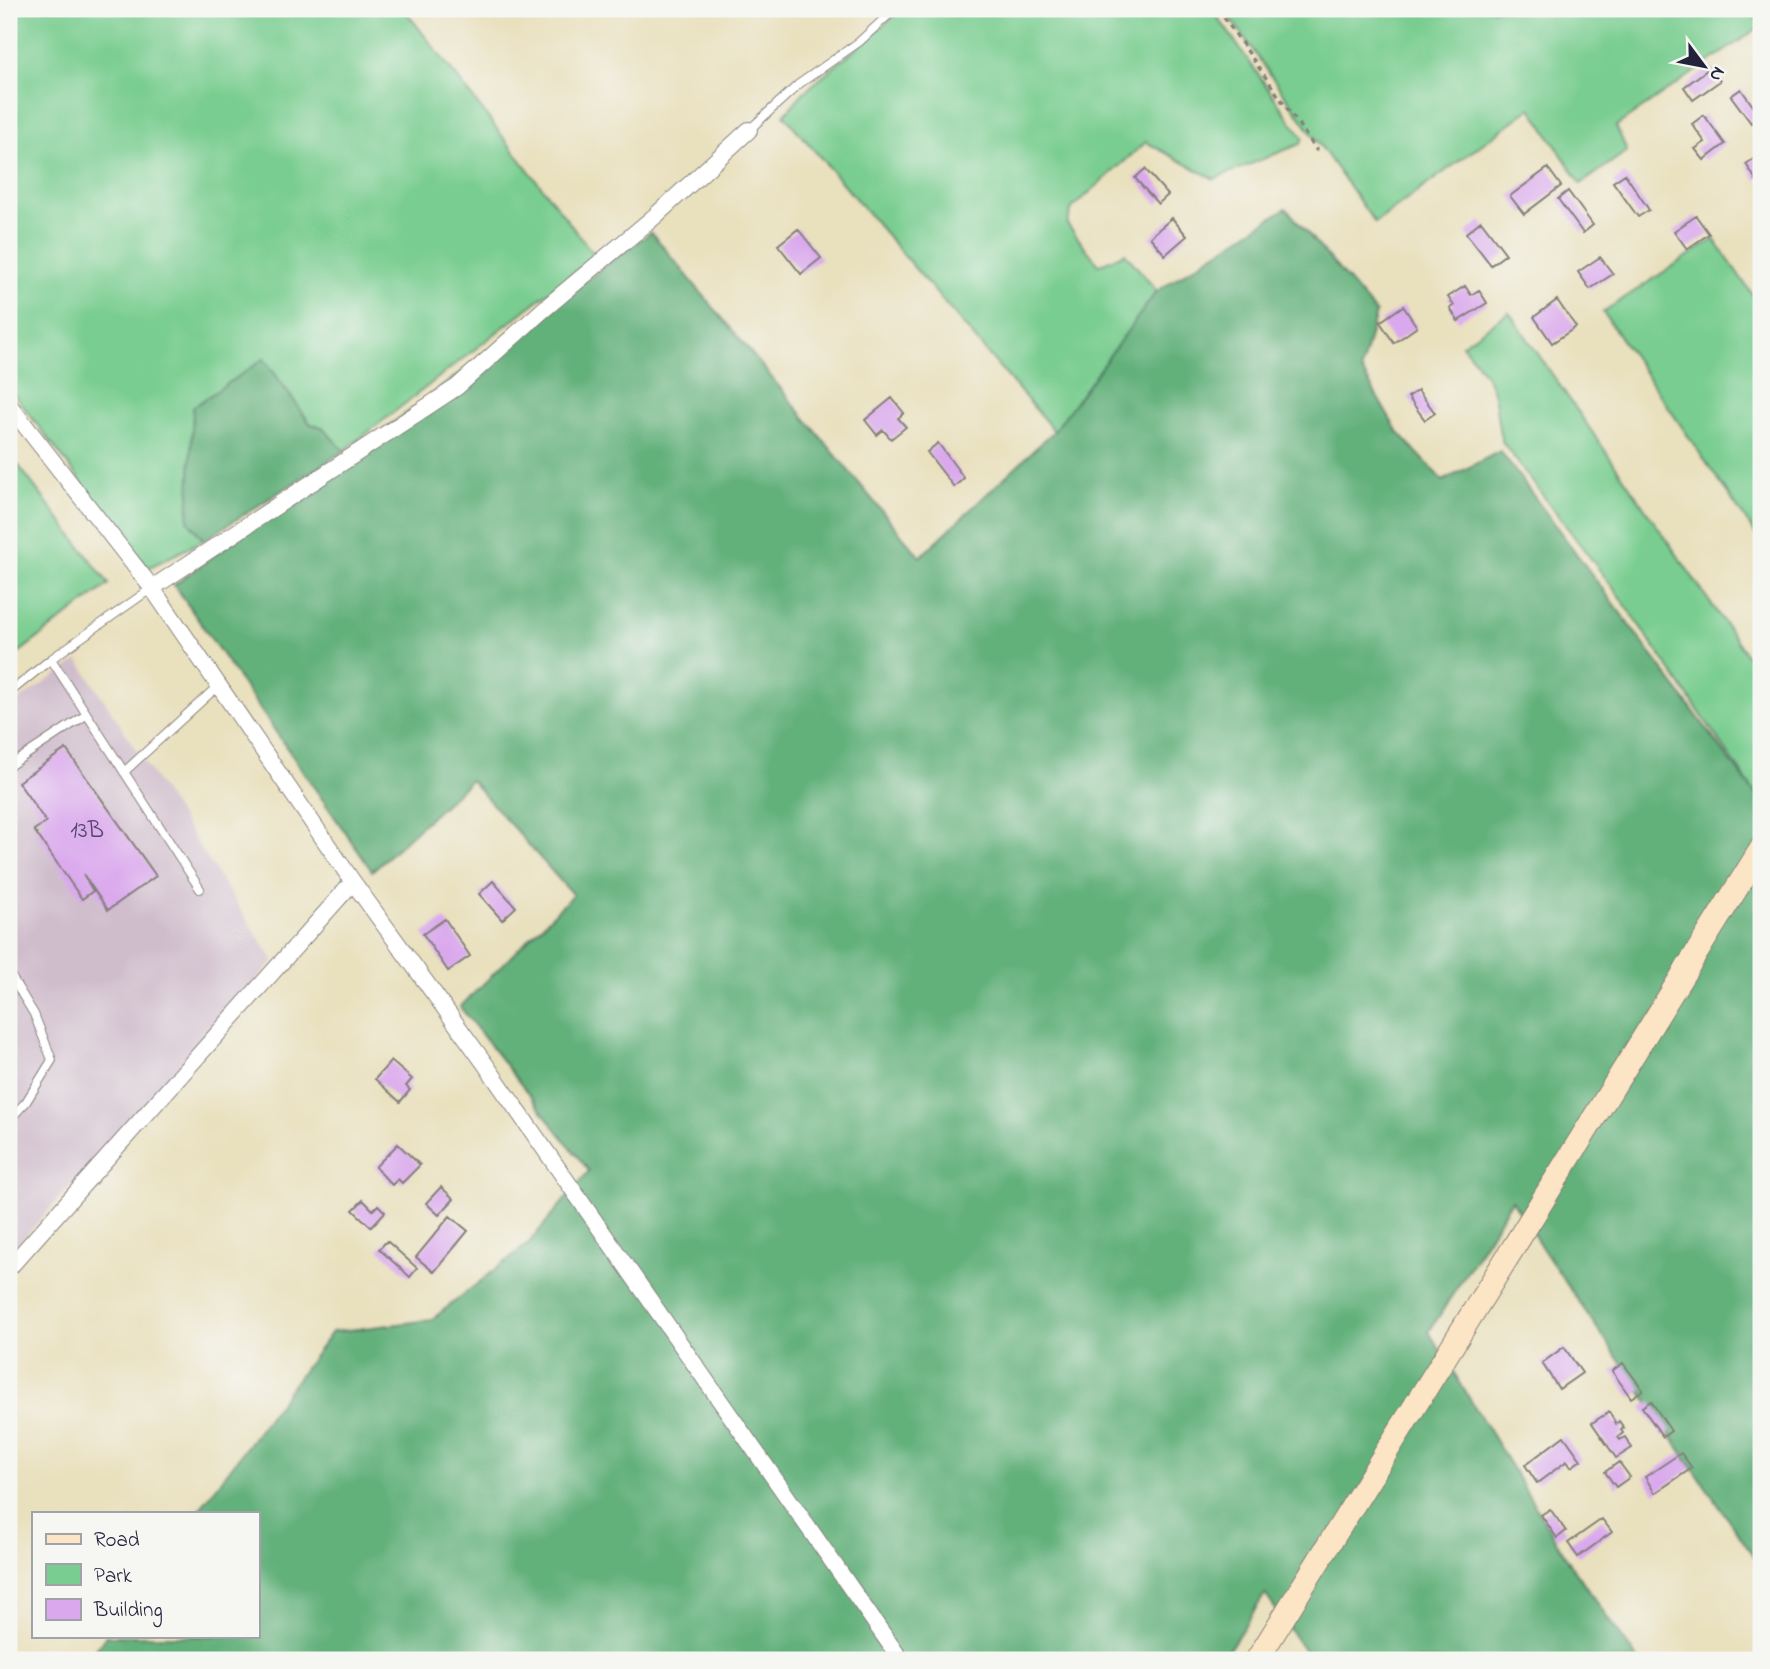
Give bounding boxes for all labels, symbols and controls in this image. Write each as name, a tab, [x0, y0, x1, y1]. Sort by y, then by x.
north arrow	[1668, 32, 1738, 102]
text: N	[1701, 61, 1731, 86]
house number: 13B	[70, 814, 104, 849]
legend	[32, 1512, 259, 1638]
text: Road	[94, 1526, 140, 1556]
text: Park	[94, 1562, 133, 1592]
text: Building	[93, 1596, 163, 1628]

